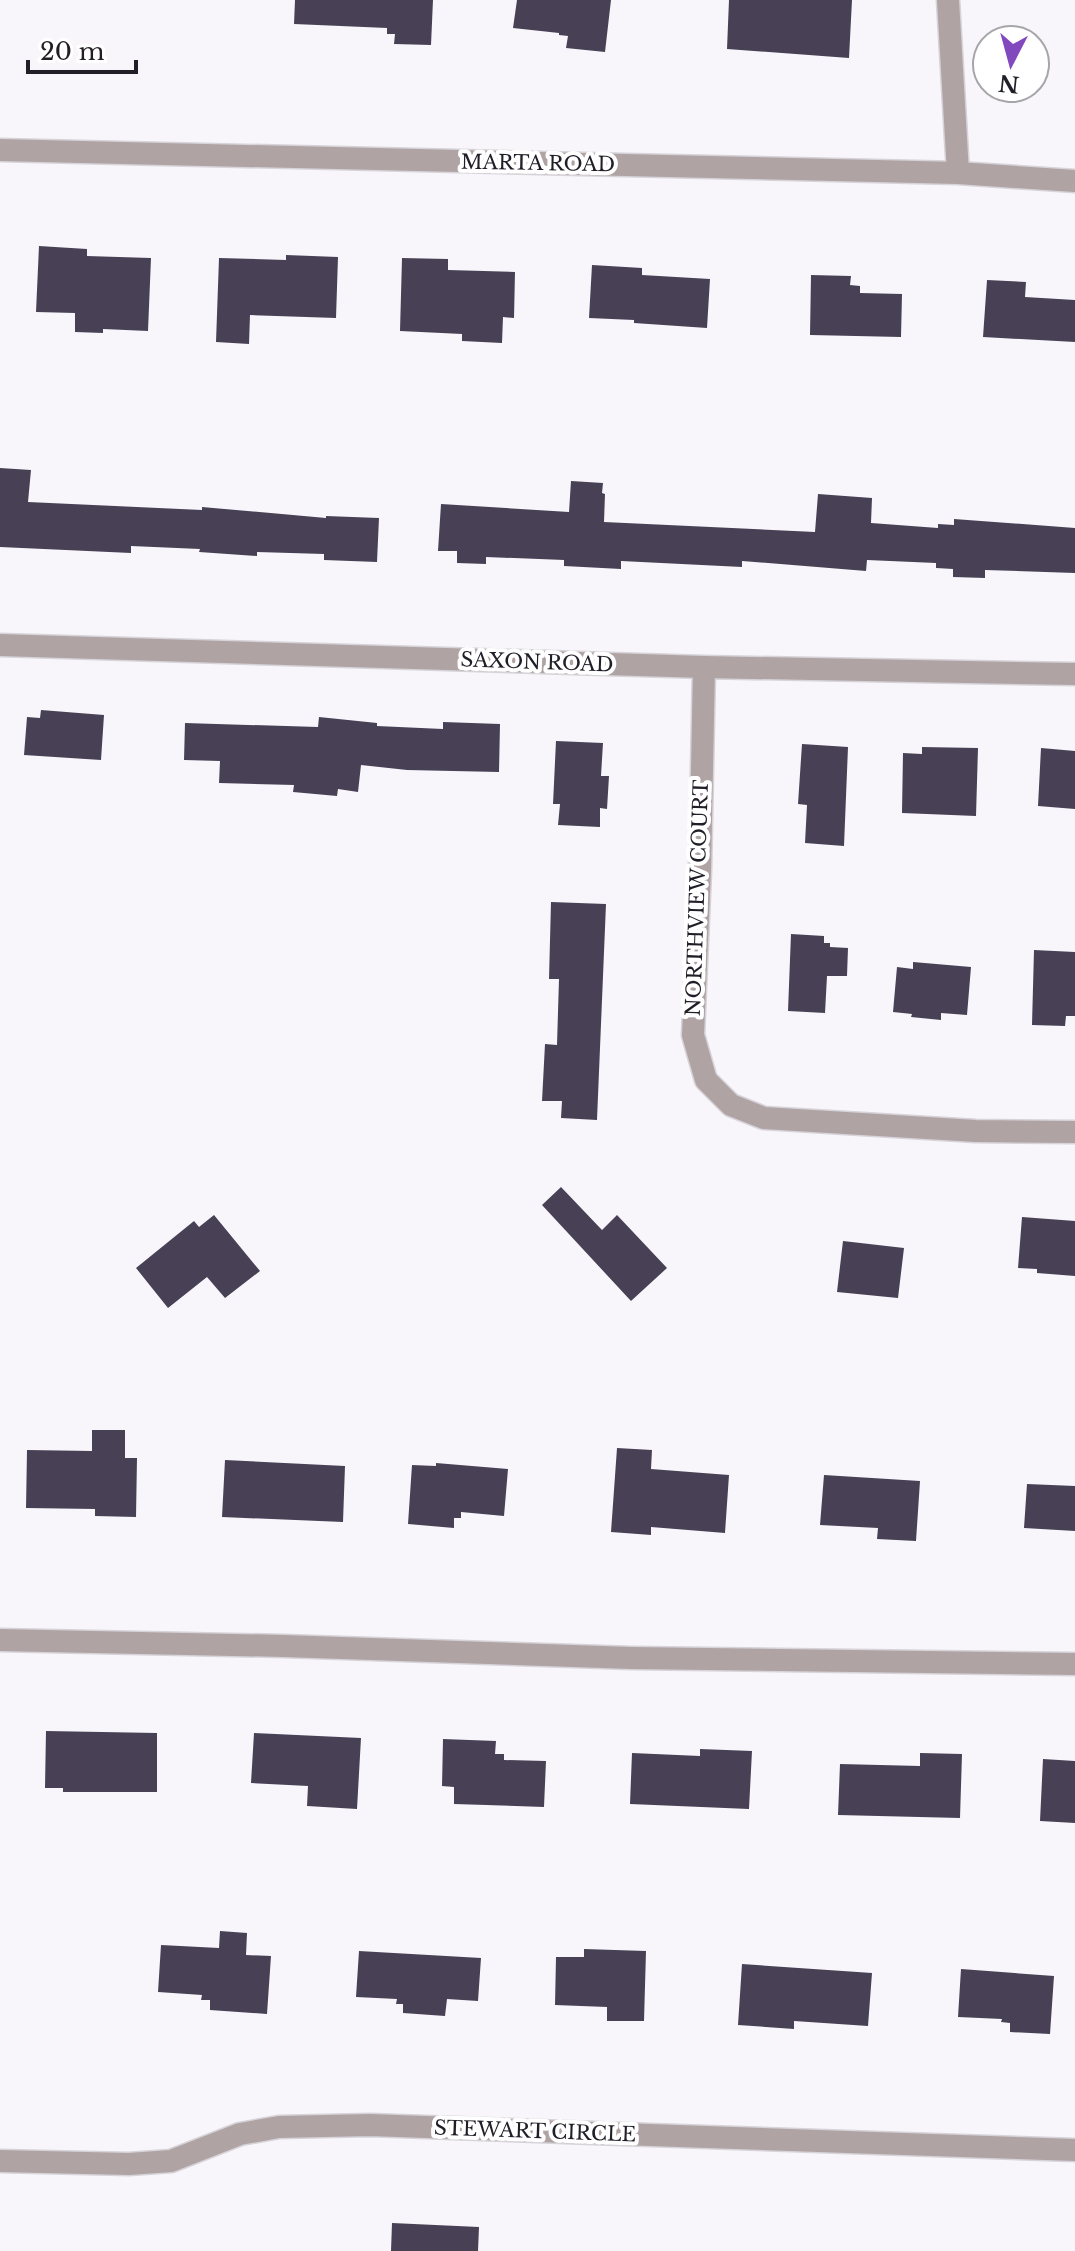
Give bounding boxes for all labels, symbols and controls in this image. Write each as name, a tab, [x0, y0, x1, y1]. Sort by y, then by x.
scale bar	[28, 24, 136, 74]
north arrow	[971, 24, 1051, 104]
text: 20 m	[40, 37, 105, 66]
text: N	[997, 69, 1021, 98]
street label: MARTA ROAD	[461, 150, 615, 176]
street label: SAXON ROAD	[460, 647, 614, 677]
street label: NORTHVIEW COURT	[681, 779, 713, 1017]
street label: STEWART CIRCLE	[434, 2115, 636, 2147]

